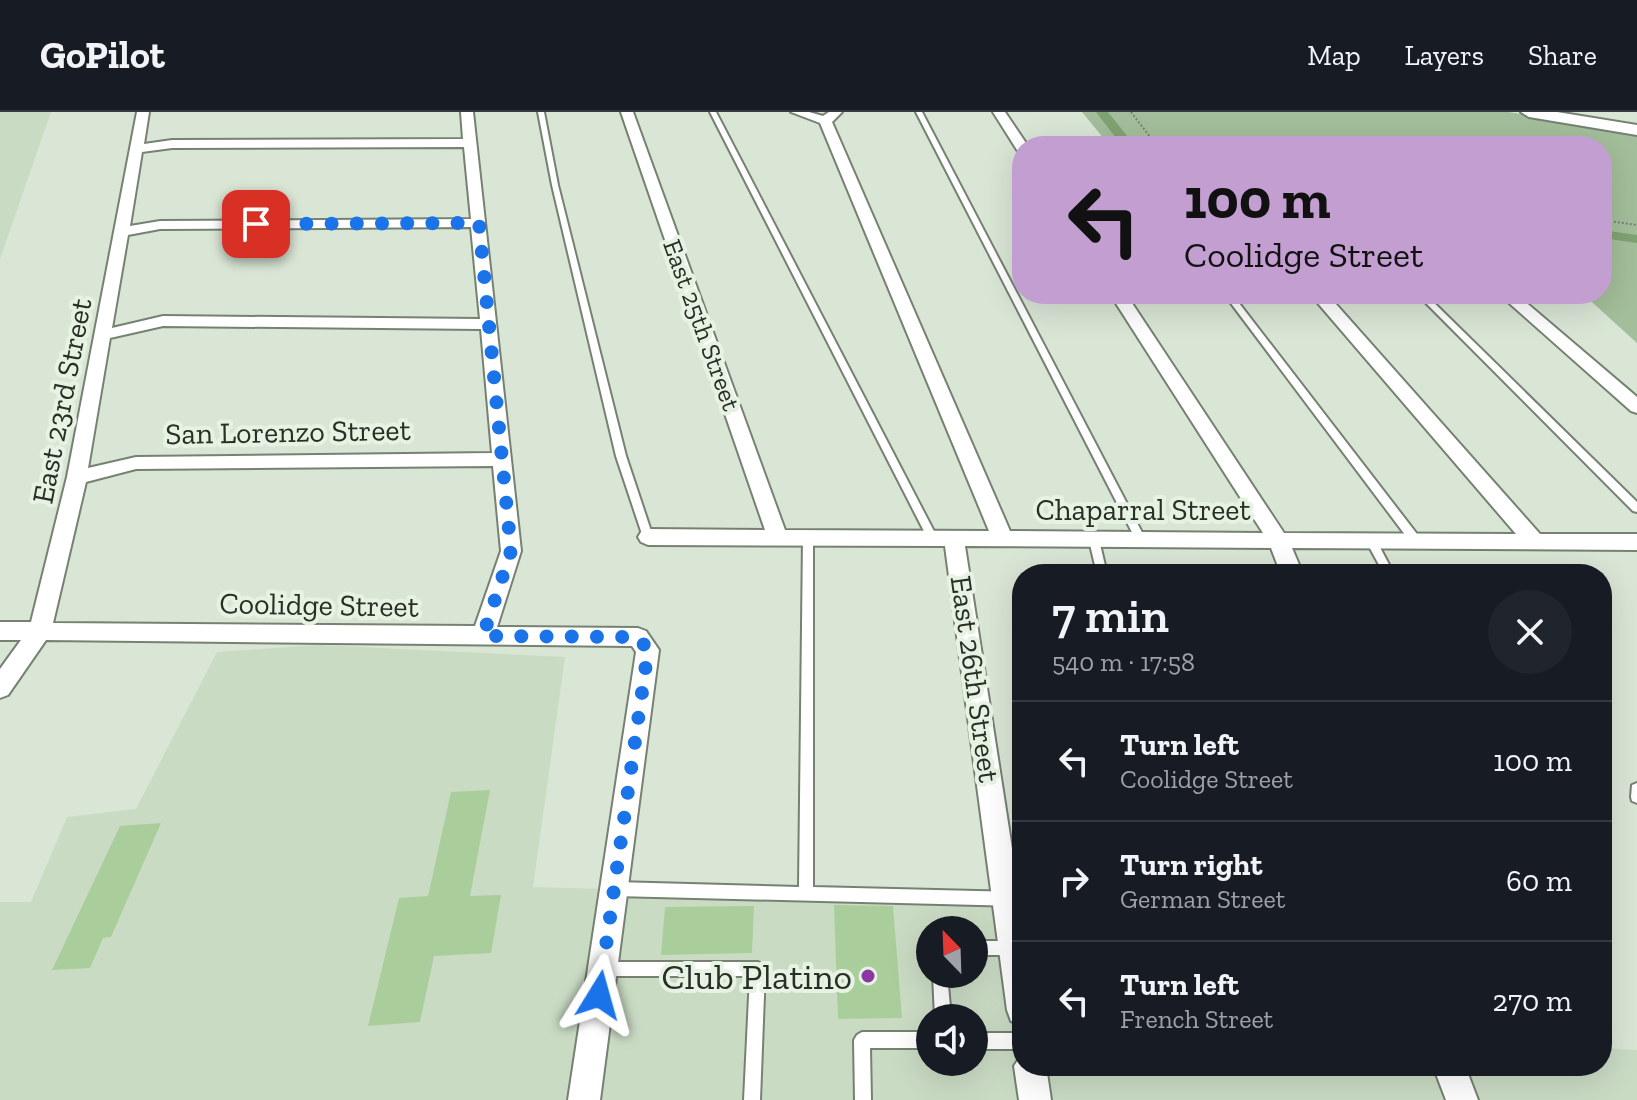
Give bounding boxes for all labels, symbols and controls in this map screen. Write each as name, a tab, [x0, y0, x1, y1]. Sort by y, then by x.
text: GoPilot	[40, 32, 165, 78]
text: Map	[1307, 39, 1361, 72]
text: Layers	[1405, 39, 1484, 72]
text: Share	[1528, 39, 1597, 72]
text: 100 m	[1184, 165, 1331, 232]
icon: left	[1052, 168, 1156, 272]
pin	[222, 190, 290, 258]
icon: arrive	[234, 202, 278, 246]
text: Coolidge Street	[1184, 233, 1423, 276]
street label: East 25th Street	[656, 235, 748, 415]
street label: East 23rd Street	[24, 295, 100, 507]
street label: San Lorenzo Street	[165, 412, 411, 452]
street label: Chaparral Street	[1035, 492, 1251, 528]
street label: East 26th Street	[943, 573, 1007, 785]
street label: Coolidge Street	[219, 585, 419, 625]
text: 7 min	[1052, 587, 1169, 644]
button: close	[1488, 590, 1572, 674]
text: 540 m · 17:58	[1052, 646, 1195, 678]
text: Turn left	[1120, 727, 1239, 763]
icon: left	[1052, 739, 1096, 783]
text: 100 m	[1493, 743, 1572, 779]
text: Coolidge Street	[1120, 763, 1293, 795]
text: Turn right	[1120, 847, 1262, 883]
icon: right	[1052, 859, 1096, 903]
text: 60 m	[1506, 863, 1572, 899]
text: German Street	[1120, 883, 1285, 915]
north arrow	[916, 916, 988, 988]
map controls	[916, 916, 988, 1076]
position arrow	[557, 953, 641, 1037]
place label: Club Platino	[661, 955, 852, 998]
marker: Club Platino	[859, 967, 877, 985]
text: Turn left	[1120, 967, 1239, 1003]
icon: left	[1052, 979, 1096, 1023]
text: 270 m	[1492, 983, 1572, 1019]
text: French Street	[1120, 1003, 1273, 1035]
button: sound	[916, 1004, 988, 1076]

